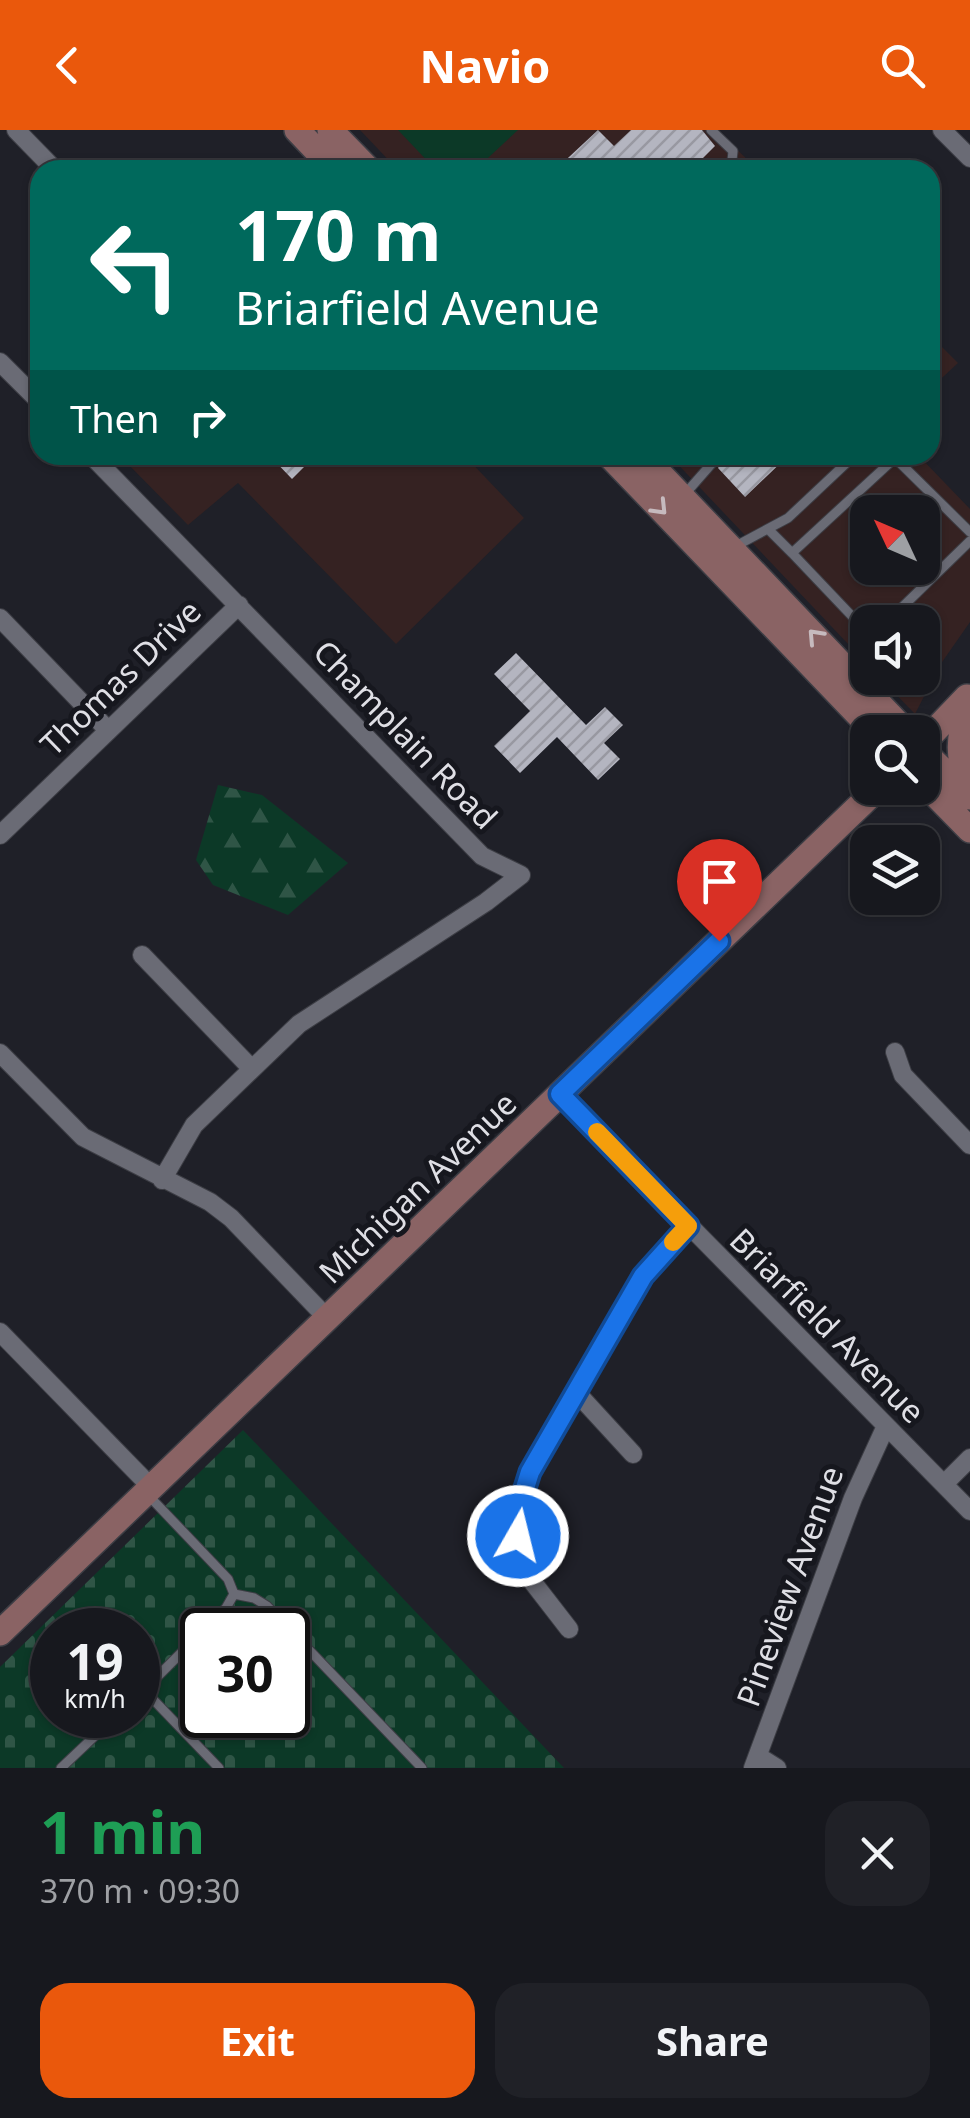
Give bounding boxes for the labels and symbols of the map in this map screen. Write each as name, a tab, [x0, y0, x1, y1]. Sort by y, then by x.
north arrow	[850, 495, 940, 585]
one-way arrow	[648, 496, 666, 514]
street label: Thomas Drive	[30, 589, 210, 765]
street label: Champlain Road	[305, 630, 507, 838]
one-way arrow	[809, 630, 827, 648]
pin	[677, 839, 762, 942]
street label: Michigan Avenue	[309, 1082, 525, 1292]
street label: Briarfield Avenue	[721, 1218, 935, 1432]
street label: Pineview Avenue	[726, 1460, 852, 1712]
position arrow	[466, 1484, 570, 1588]
speed limit sign: 30	[180, 1608, 310, 1738]

